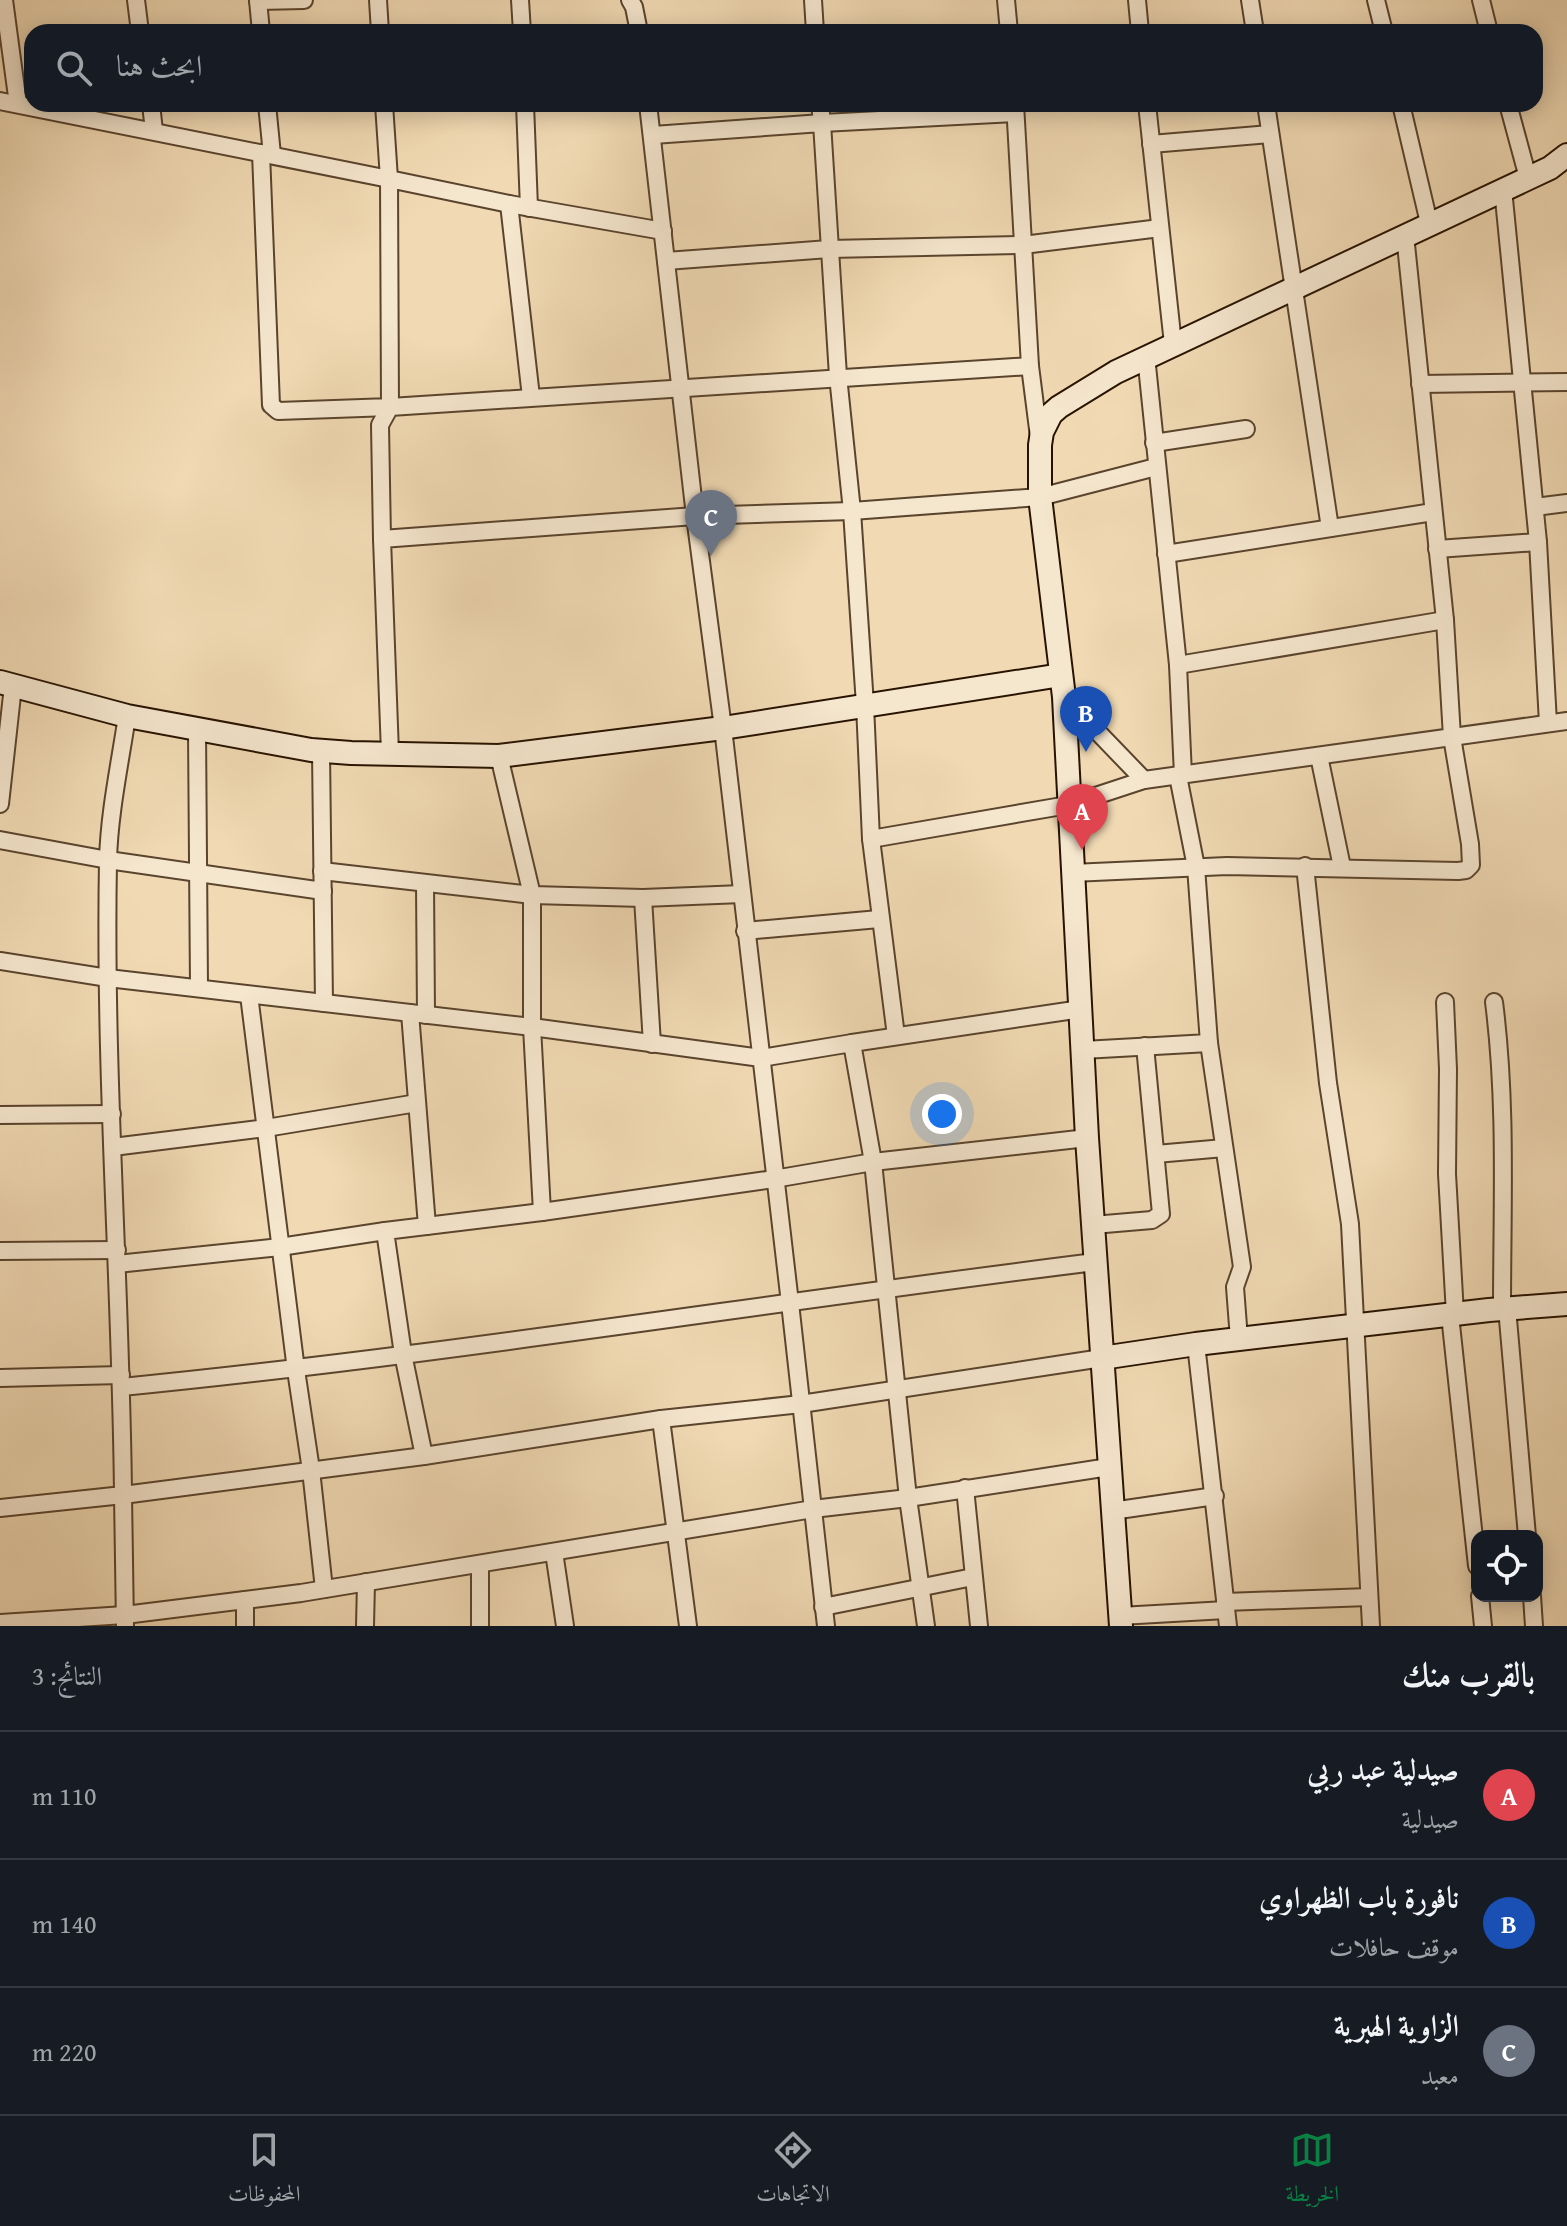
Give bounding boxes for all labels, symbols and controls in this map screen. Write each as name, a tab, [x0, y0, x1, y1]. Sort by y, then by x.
search box	[24, 24, 1543, 112]
text: ابحث هنا	[116, 43, 203, 87]
icon: search	[52, 46, 96, 90]
pin: C	[685, 490, 737, 556]
pin: B	[1060, 686, 1112, 752]
pin: A	[1056, 784, 1108, 850]
your location	[922, 1094, 962, 1134]
map controls	[1471, 1530, 1543, 1602]
button: locate	[1471, 1530, 1543, 1602]
text: بالقرب منك	[1402, 1649, 1535, 1698]
text: النتائج: 3	[32, 1656, 102, 1695]
text: صيدلية عبد ربي	[1307, 1747, 1459, 1791]
text: 110 m	[32, 1776, 97, 1815]
text: A	[1501, 1776, 1517, 1815]
text: صيدلية	[1402, 1799, 1459, 1838]
text: نافورة باب الظهراوي	[1259, 1875, 1459, 1919]
text: 140 m	[32, 1904, 97, 1943]
text: B	[1501, 1904, 1517, 1943]
text: موقف حافلات	[1329, 1927, 1459, 1966]
text: الزاوية الهبرية	[1334, 2003, 1459, 2047]
text: 220 m	[32, 2032, 97, 2071]
text: C	[1502, 2032, 1516, 2071]
text: معبد	[1421, 2055, 1459, 2094]
tab: المحفوظات	[228, 2128, 300, 2215]
tab: الاتجاهات	[756, 2128, 830, 2215]
tab: الخريطة	[1286, 2128, 1339, 2215]

